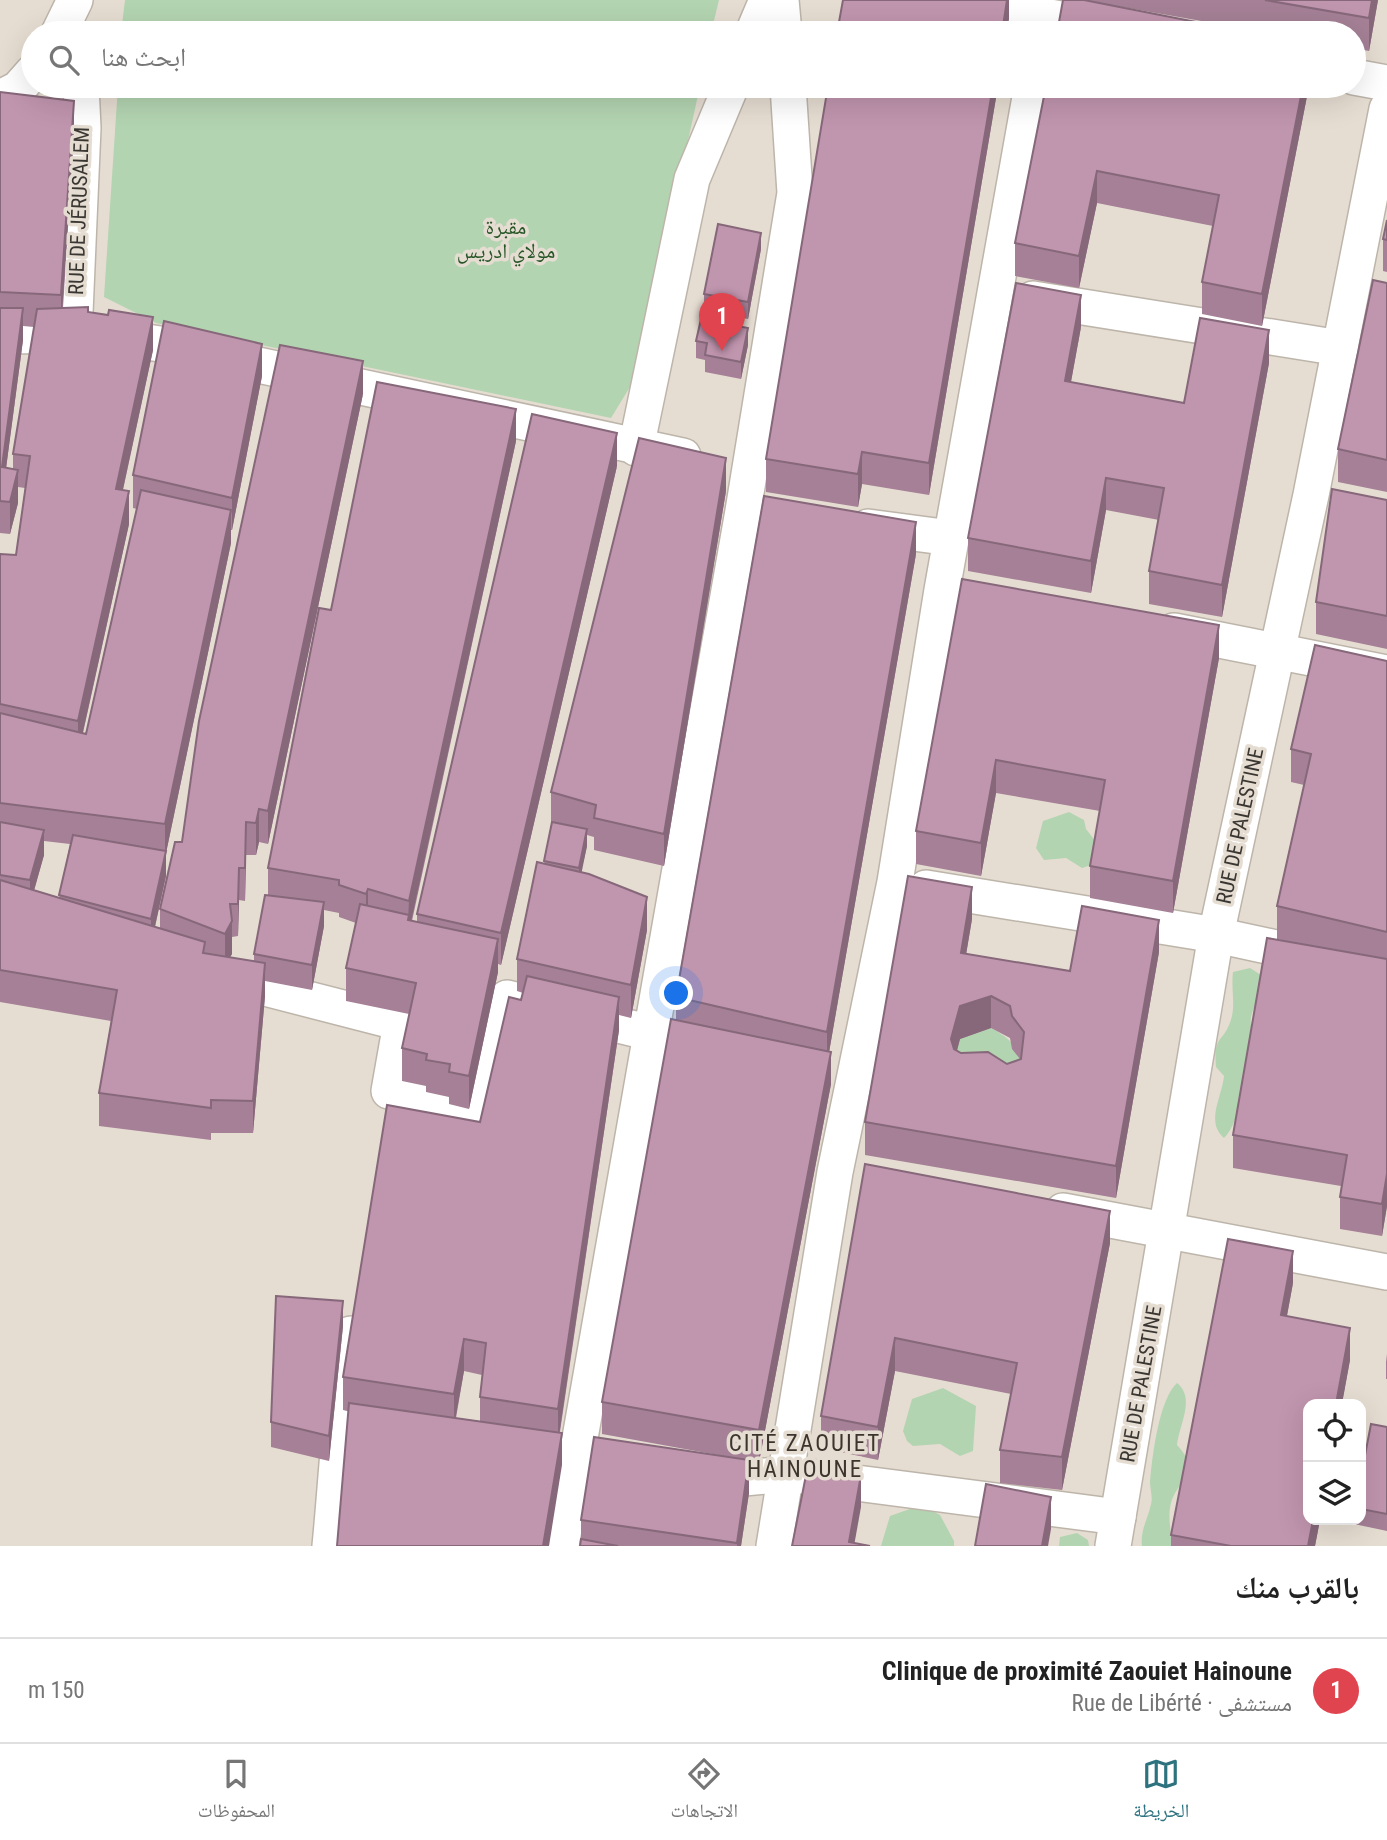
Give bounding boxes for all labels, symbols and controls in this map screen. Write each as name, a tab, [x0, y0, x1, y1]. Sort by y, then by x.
search box	[21, 21, 1366, 98]
icon: search	[45, 41, 83, 79]
text: ابحث هنا	[101, 42, 186, 72]
street label: RUE DE JÉRUSALEM	[64, 126, 94, 296]
park label: مقبرة مولاي ادريس	[457, 215, 555, 267]
pin: 1	[699, 293, 745, 351]
street label: RUE DE PALESTINE	[1212, 746, 1268, 906]
your location	[659, 976, 693, 1010]
street label: RUE DE PALESTINE	[1115, 1304, 1167, 1464]
map controls	[1303, 1399, 1366, 1525]
button: locate	[1303, 1399, 1366, 1462]
district label: CITÉ ZAOUIET HAINOUNE	[729, 1429, 881, 1483]
button: layers	[1303, 1462, 1366, 1525]
text: بالقرب منك	[1235, 1570, 1359, 1605]
text: Clinique de proximité Zaouiet Hainoune	[882, 1656, 1292, 1686]
text: 150 m	[28, 1677, 85, 1704]
text: 1	[1330, 1677, 1342, 1704]
text: مستشفى · Rue de Libérté	[1072, 1690, 1292, 1717]
tab: المحفوظات	[198, 1755, 275, 1829]
tab: الاتجاهات	[670, 1755, 738, 1829]
tab: الخريطة	[1133, 1755, 1189, 1829]

